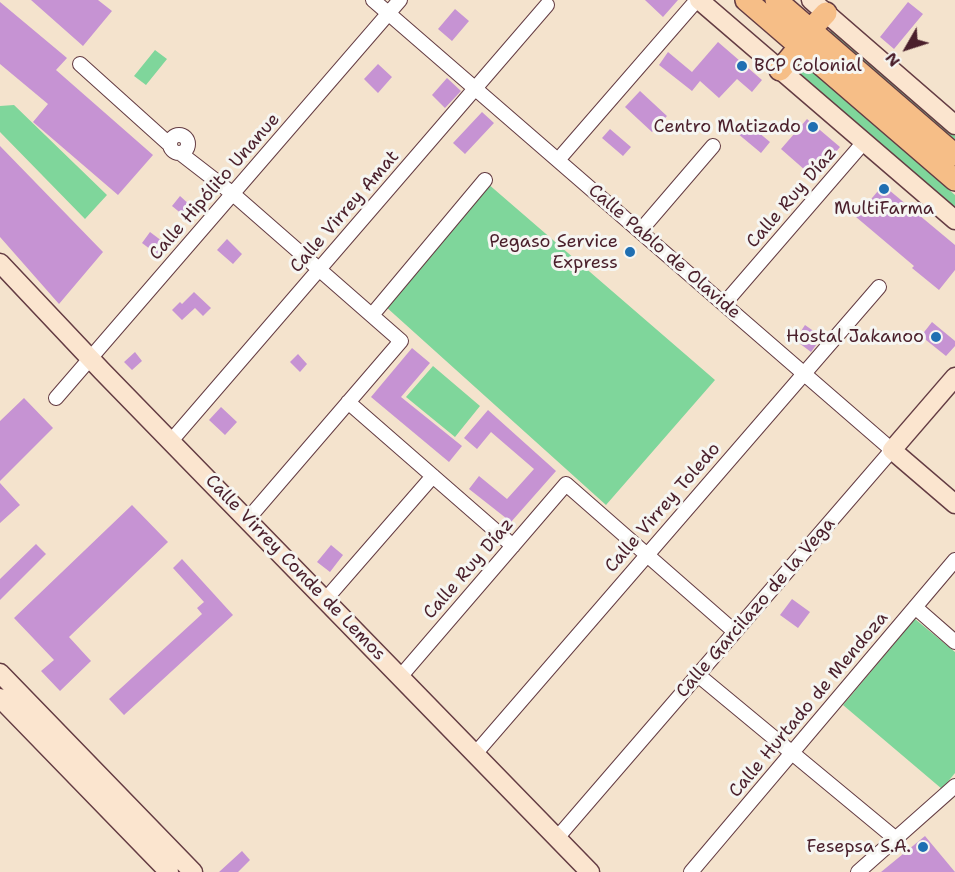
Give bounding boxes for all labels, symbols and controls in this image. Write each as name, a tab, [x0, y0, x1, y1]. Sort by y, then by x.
north arrow	[877, 18, 937, 78]
text: N	[880, 48, 905, 71]
place label: BCP Colonial	[754, 55, 862, 77]
marker: BCP Colonial	[735, 59, 749, 73]
street label: Calle Hipólito Unanue	[145, 109, 285, 265]
place label: Centro Matizado	[653, 116, 801, 138]
marker: Centro Matizado	[806, 120, 820, 134]
street label: Calle Ruy Díaz	[742, 143, 842, 253]
street label: Calle Virrey Amat	[286, 146, 404, 278]
street label: Calle Pablo de Olavide	[583, 180, 745, 324]
marker: MultiFarma	[877, 182, 891, 196]
place label: MultiFarma	[834, 198, 934, 220]
place label: Pegaso Service Express	[489, 231, 618, 274]
marker: Pegaso Service Express	[623, 245, 637, 259]
place label: Hostal Jakanoo	[786, 326, 924, 348]
marker: Hostal Jakanoo	[929, 330, 943, 344]
street label: Calle Virrey Toledo	[601, 439, 725, 577]
street label: Calle Virrey Conde de Lemos	[200, 471, 390, 665]
street label: Calle Ruy Díaz	[419, 514, 519, 624]
street label: Calle Garcilazo de la Vega	[672, 514, 840, 702]
street label: Calle Hurtado de Mendoza	[725, 608, 893, 802]
place label: Fesepsa S.A.	[807, 836, 911, 858]
marker: Fesepsa S.A.	[916, 840, 930, 854]

